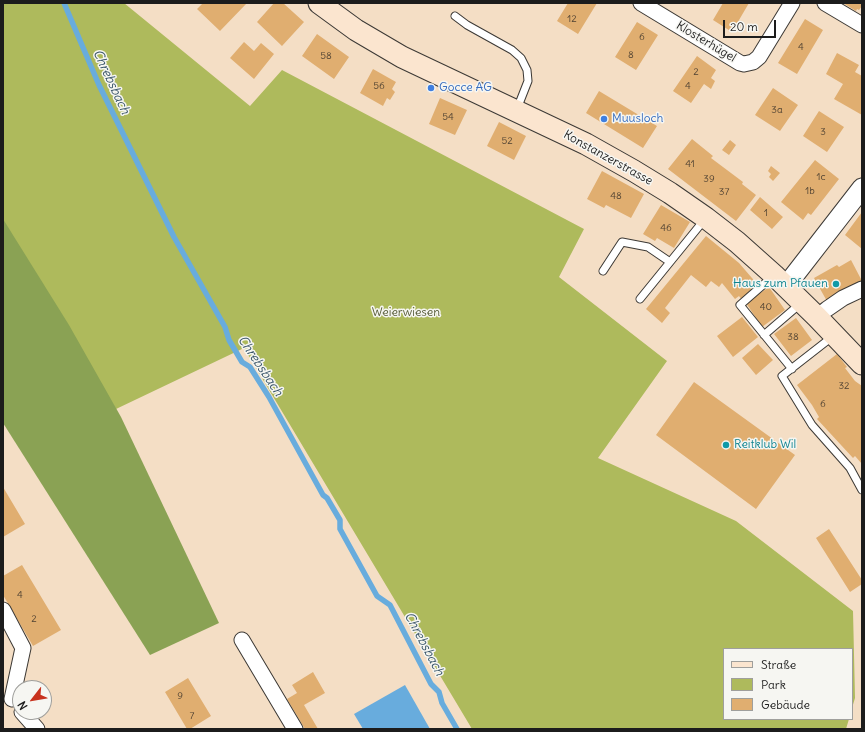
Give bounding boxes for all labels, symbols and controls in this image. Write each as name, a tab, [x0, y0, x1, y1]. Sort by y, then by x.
scale bar	[725, 12, 778, 38]
house number: 12	[567, 13, 577, 25]
street label: Klosterhügel	[673, 19, 739, 65]
text: 20 m	[730, 19, 758, 34]
house number: 6	[639, 31, 645, 43]
house number: 4	[798, 41, 804, 53]
water label: Chrebsbach	[89, 47, 133, 117]
house number: 8	[628, 49, 634, 61]
house number: 58	[320, 50, 332, 62]
house number: 2	[693, 66, 699, 78]
house number: 56	[373, 80, 385, 92]
house number: 4	[685, 80, 691, 92]
place label: Gocce AG	[439, 81, 492, 95]
marker: Gocce AG	[426, 83, 436, 93]
house number: 3a	[771, 104, 783, 116]
house number: 54	[442, 111, 454, 123]
place label: Muusloch	[612, 112, 664, 126]
marker: Muusloch	[599, 114, 609, 124]
house number: 3	[820, 126, 826, 138]
street label: Konstanzerstrasse	[561, 128, 655, 188]
house number: 52	[501, 135, 513, 147]
house number: 41	[685, 158, 695, 170]
house number: 1c	[816, 171, 826, 183]
house number: 39	[703, 173, 715, 185]
house number: 1b	[805, 185, 815, 197]
house number: 37	[719, 186, 729, 198]
house number: 48	[610, 190, 622, 202]
house number: 1	[764, 207, 768, 219]
house number: 46	[660, 222, 672, 234]
place label: Haus zum Pfauen	[733, 277, 828, 291]
marker: Haus zum Pfauen	[831, 279, 841, 289]
house number: 40	[760, 301, 772, 313]
park label: Weierwiesen	[372, 306, 440, 320]
house number: 38	[787, 331, 799, 343]
water label: Chrebsbach	[234, 333, 286, 399]
house number: 32	[838, 380, 850, 392]
house number: 6	[820, 398, 826, 410]
place label: Reitklub Wil	[734, 438, 796, 452]
marker: Reitklub Wil	[721, 440, 731, 450]
house number: 4	[17, 589, 23, 601]
water label: Chrebsbach	[401, 610, 447, 678]
house number: 2	[31, 613, 37, 625]
legend	[723, 648, 853, 720]
text: Straße	[761, 657, 796, 672]
text: Park	[761, 677, 786, 692]
north arrow	[12, 680, 52, 720]
house number: 9	[177, 690, 183, 702]
text: Gebäude	[761, 697, 810, 712]
text: N	[15, 699, 31, 713]
house number: 7	[190, 710, 194, 722]

